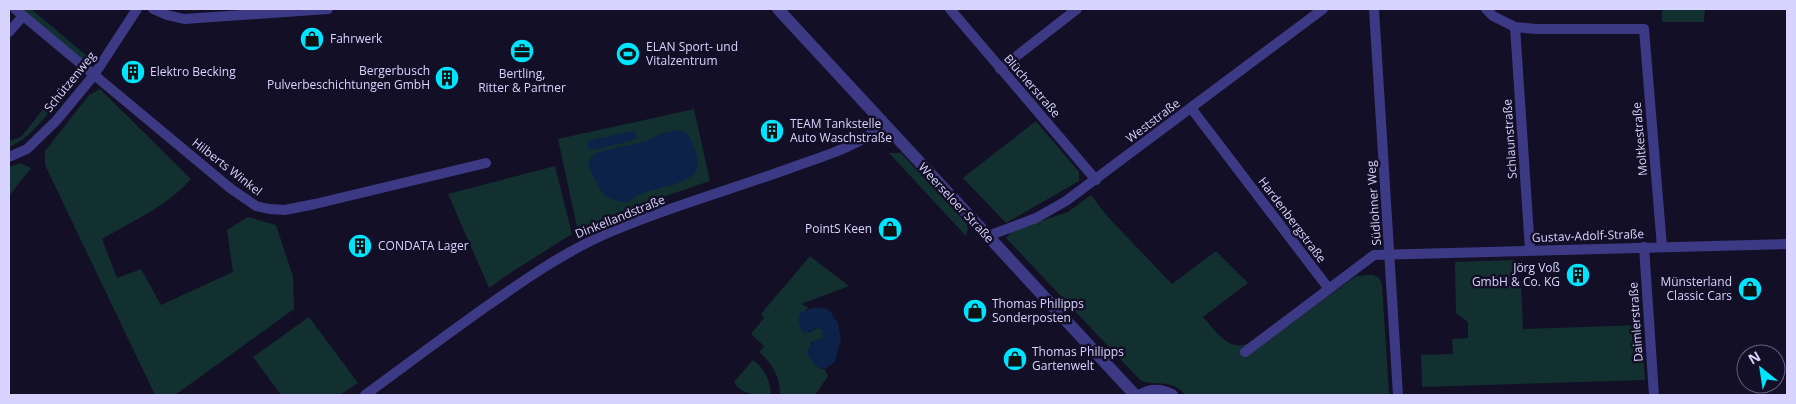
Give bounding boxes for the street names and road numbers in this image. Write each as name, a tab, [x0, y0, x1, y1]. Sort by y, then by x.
street label: Schützenweg	[40, 47, 100, 116]
street label: Blücherstraße	[1000, 50, 1065, 121]
street label: Weststraße	[1122, 95, 1183, 147]
street label: Schlaunstraße	[1498, 98, 1521, 179]
street label: Moltkestraße	[1628, 101, 1651, 177]
street label: Hilberts Winkel	[189, 134, 266, 199]
street label: Weerseloer Straße	[915, 159, 998, 247]
street label: Südlohner Weg	[1362, 159, 1385, 246]
street label: Hardenbergstraße	[1255, 173, 1330, 266]
street label: Dinkellandstraße	[572, 191, 667, 242]
street label: Gustav-Adolf-Straße	[1532, 225, 1645, 246]
street label: Daimlerstraße	[1624, 281, 1647, 363]

